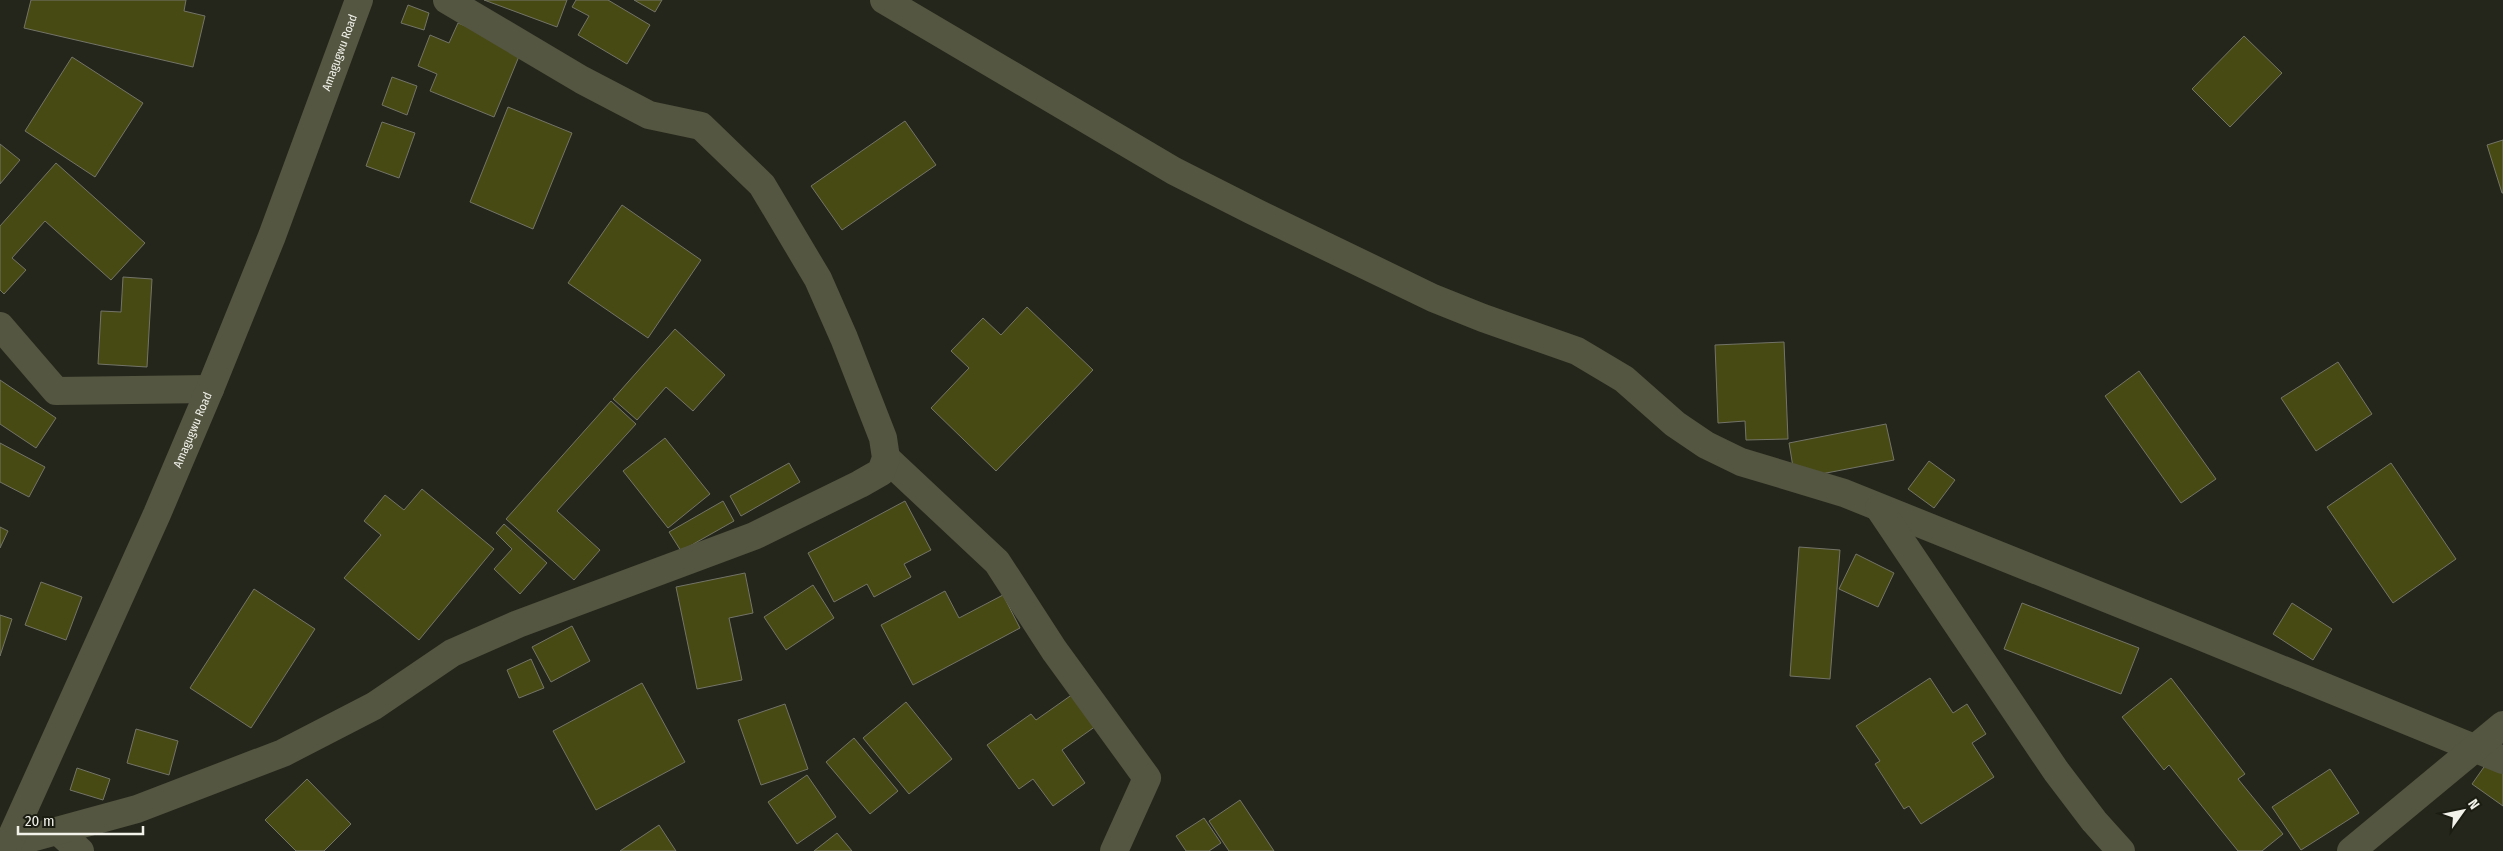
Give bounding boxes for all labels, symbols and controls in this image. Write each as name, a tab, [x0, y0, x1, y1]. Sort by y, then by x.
street label: Amagugwu Road	[319, 12, 360, 93]
street label: Amagugwu Road	[170, 390, 215, 470]
north arrow	[2438, 786, 2488, 836]
text: N	[2464, 796, 2483, 812]
scale bar	[18, 804, 142, 836]
text: 20 m	[25, 812, 55, 830]

